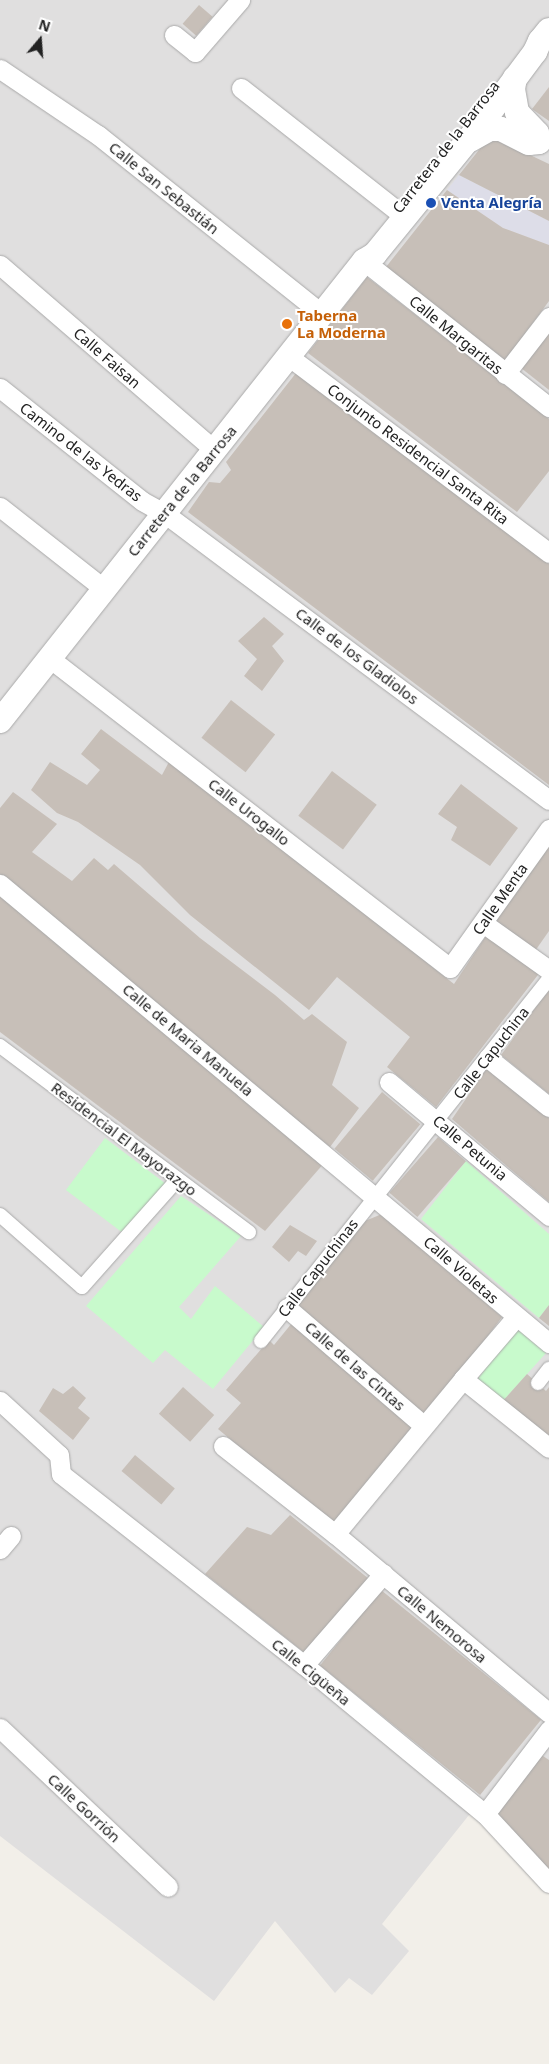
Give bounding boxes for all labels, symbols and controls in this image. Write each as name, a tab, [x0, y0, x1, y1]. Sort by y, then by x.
text: N	[36, 14, 53, 36]
north arrow	[15, 15, 65, 65]
street label: Carretera de la Barrosa	[389, 77, 503, 217]
street label: Calle San Sebastián	[105, 138, 223, 238]
place label: Venta Alegría	[441, 194, 542, 212]
marker: Venta Alegría	[425, 197, 437, 209]
street label: Calle Margaritas	[406, 292, 506, 378]
place label: Taberna La Moderna	[297, 306, 386, 341]
marker: Taberna La Moderna	[281, 318, 293, 330]
street label: Calle Faisan	[70, 324, 144, 392]
street label: Conjunto Residencial Santa Rita	[324, 380, 512, 528]
street label: Camino de las Yedras	[16, 399, 146, 505]
street label: Carretera de la Barrosa	[124, 422, 240, 560]
street label: Calle de los Gladiolos	[292, 604, 422, 708]
street label: Calle Urogallo	[205, 775, 293, 849]
street label: Calle Menta	[469, 860, 531, 938]
street label: Calle de Maria Manuela	[119, 980, 257, 1100]
street label: Calle Capuchina	[449, 1003, 533, 1103]
street label: Residencial El Mayorazgo	[48, 1078, 200, 1200]
street label: Calle Petunia	[429, 1112, 511, 1184]
street label: Calle Capuchinas	[274, 1215, 362, 1321]
street label: Calle Violetas	[420, 1233, 502, 1307]
street label: Calle de las Cintas	[301, 1318, 409, 1414]
street label: Calle Nemorosa	[393, 1581, 491, 1667]
street label: Calle Cigüeña	[268, 1635, 354, 1709]
street label: Calle Gorrión	[44, 1770, 124, 1846]

